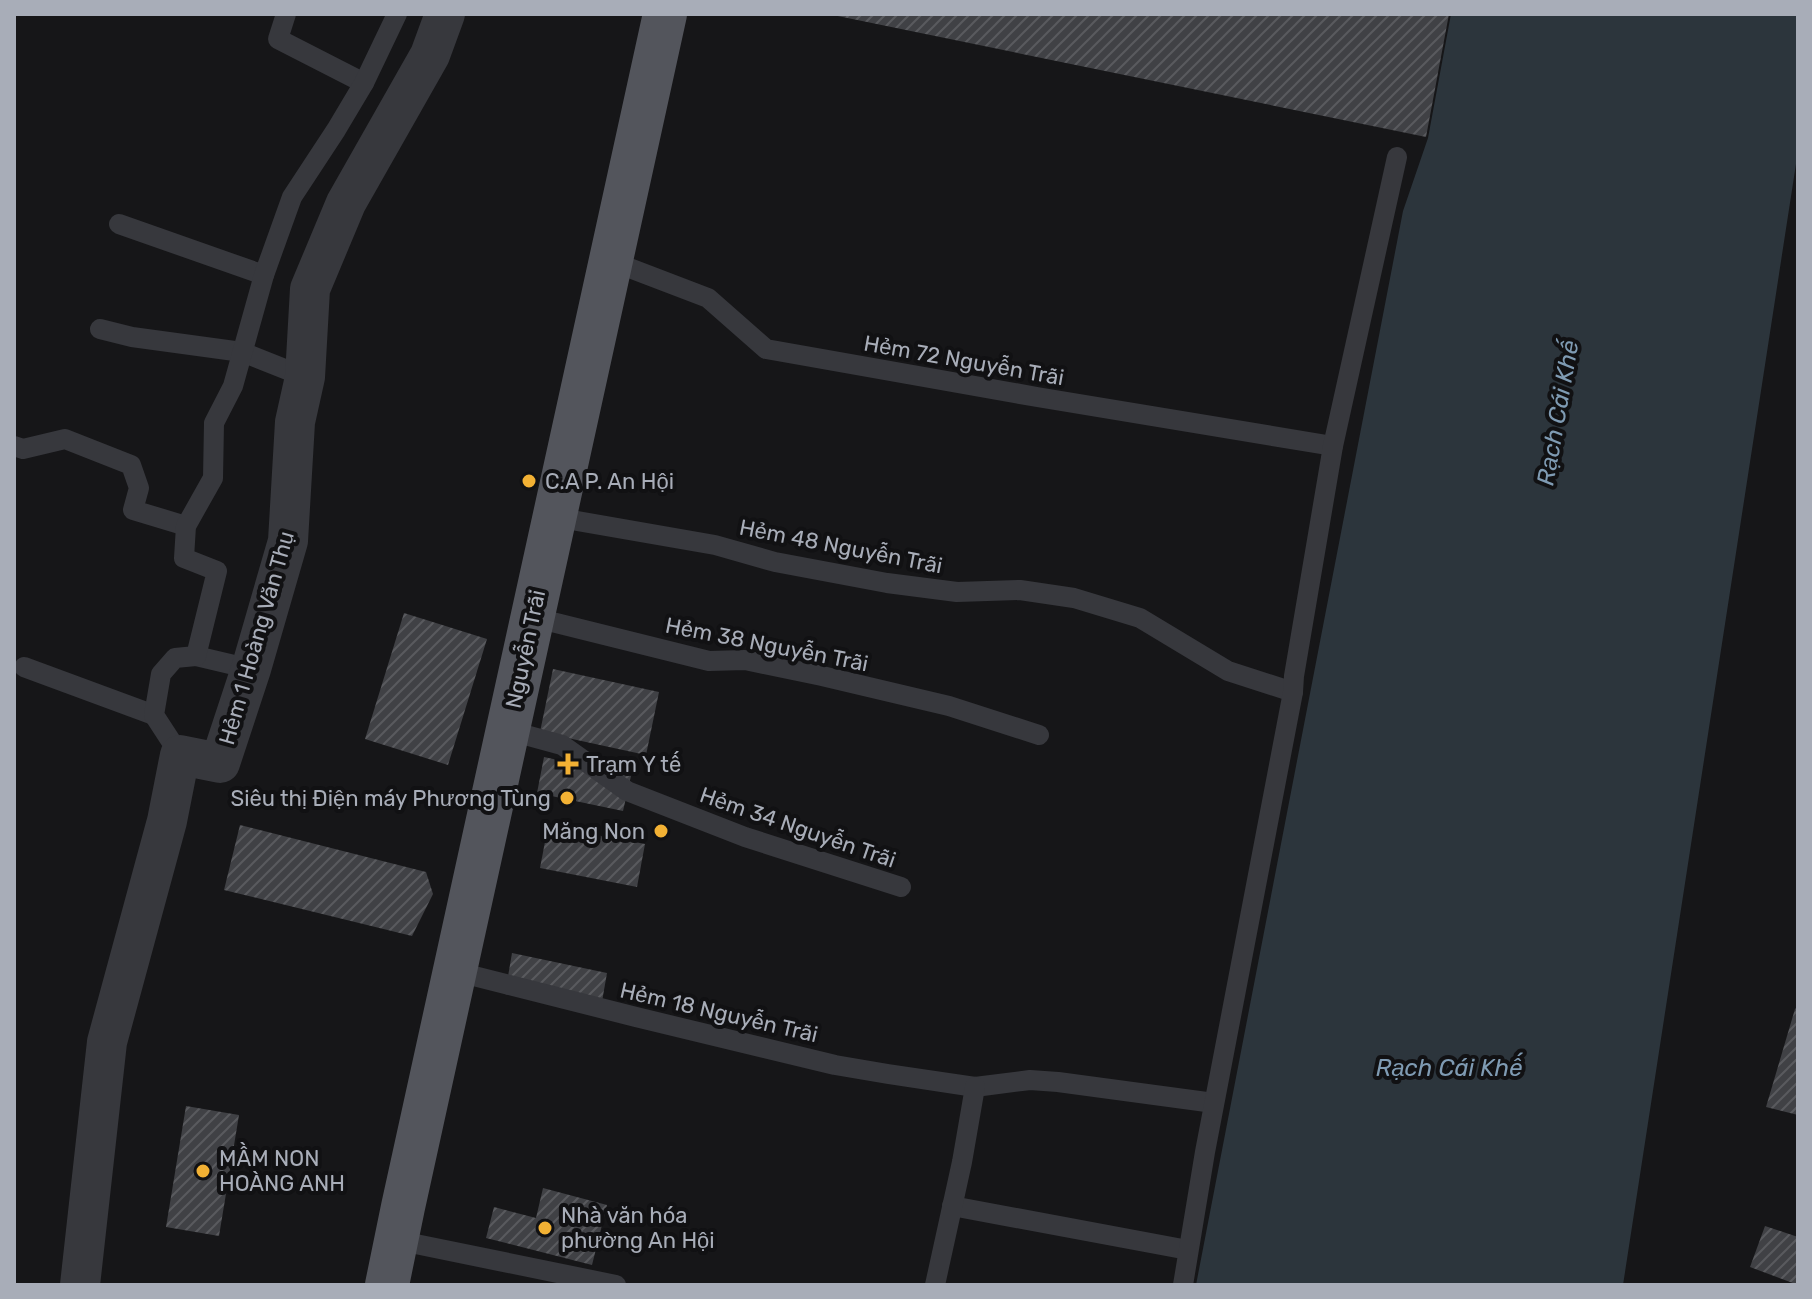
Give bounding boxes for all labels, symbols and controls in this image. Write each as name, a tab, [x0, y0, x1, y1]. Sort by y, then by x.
street label: Hẻm 72 Nguyễn Trãi	[862, 330, 1066, 391]
water label: Rạch Cái Khế	[1529, 337, 1585, 488]
place label: C.A P. An Hội	[545, 468, 674, 495]
marker: C.A P. An Hội	[520, 472, 538, 490]
street label: Hẻm 48 Nguyễn Trãi	[737, 514, 945, 579]
street label: Hẻm 1 Hoàng Văn Thụ	[213, 528, 300, 748]
street label: Nguyễn Trãi	[500, 587, 551, 711]
street label: Hẻm 38 Nguyễn Trãi	[663, 612, 871, 677]
place label: Trạm Y tế	[586, 751, 681, 778]
marker: Trạm Y tế	[557, 753, 579, 775]
street label: Hẻm 34 Nguyễn Trãi	[696, 781, 899, 874]
place label: Siêu thị Điện máy Phương Tùng	[231, 785, 551, 812]
marker: Siêu thị Điện máy Phương Tùng	[558, 789, 576, 807]
place label: Măng Non	[542, 818, 645, 845]
marker: Măng Non	[652, 822, 670, 840]
street label: Hẻm 18 Nguyễn Trãi	[617, 977, 820, 1048]
water label: Rạch Cái Khế	[1376, 1052, 1524, 1082]
place label: MẦM NON HOÀNG ANH	[219, 1142, 345, 1197]
marker: MẦM NON HOÀNG ANH	[194, 1162, 212, 1180]
place label: Nhà văn hóa phường An Hội	[561, 1202, 715, 1254]
marker: Nhà văn hóa phường An Hội	[536, 1219, 554, 1237]

